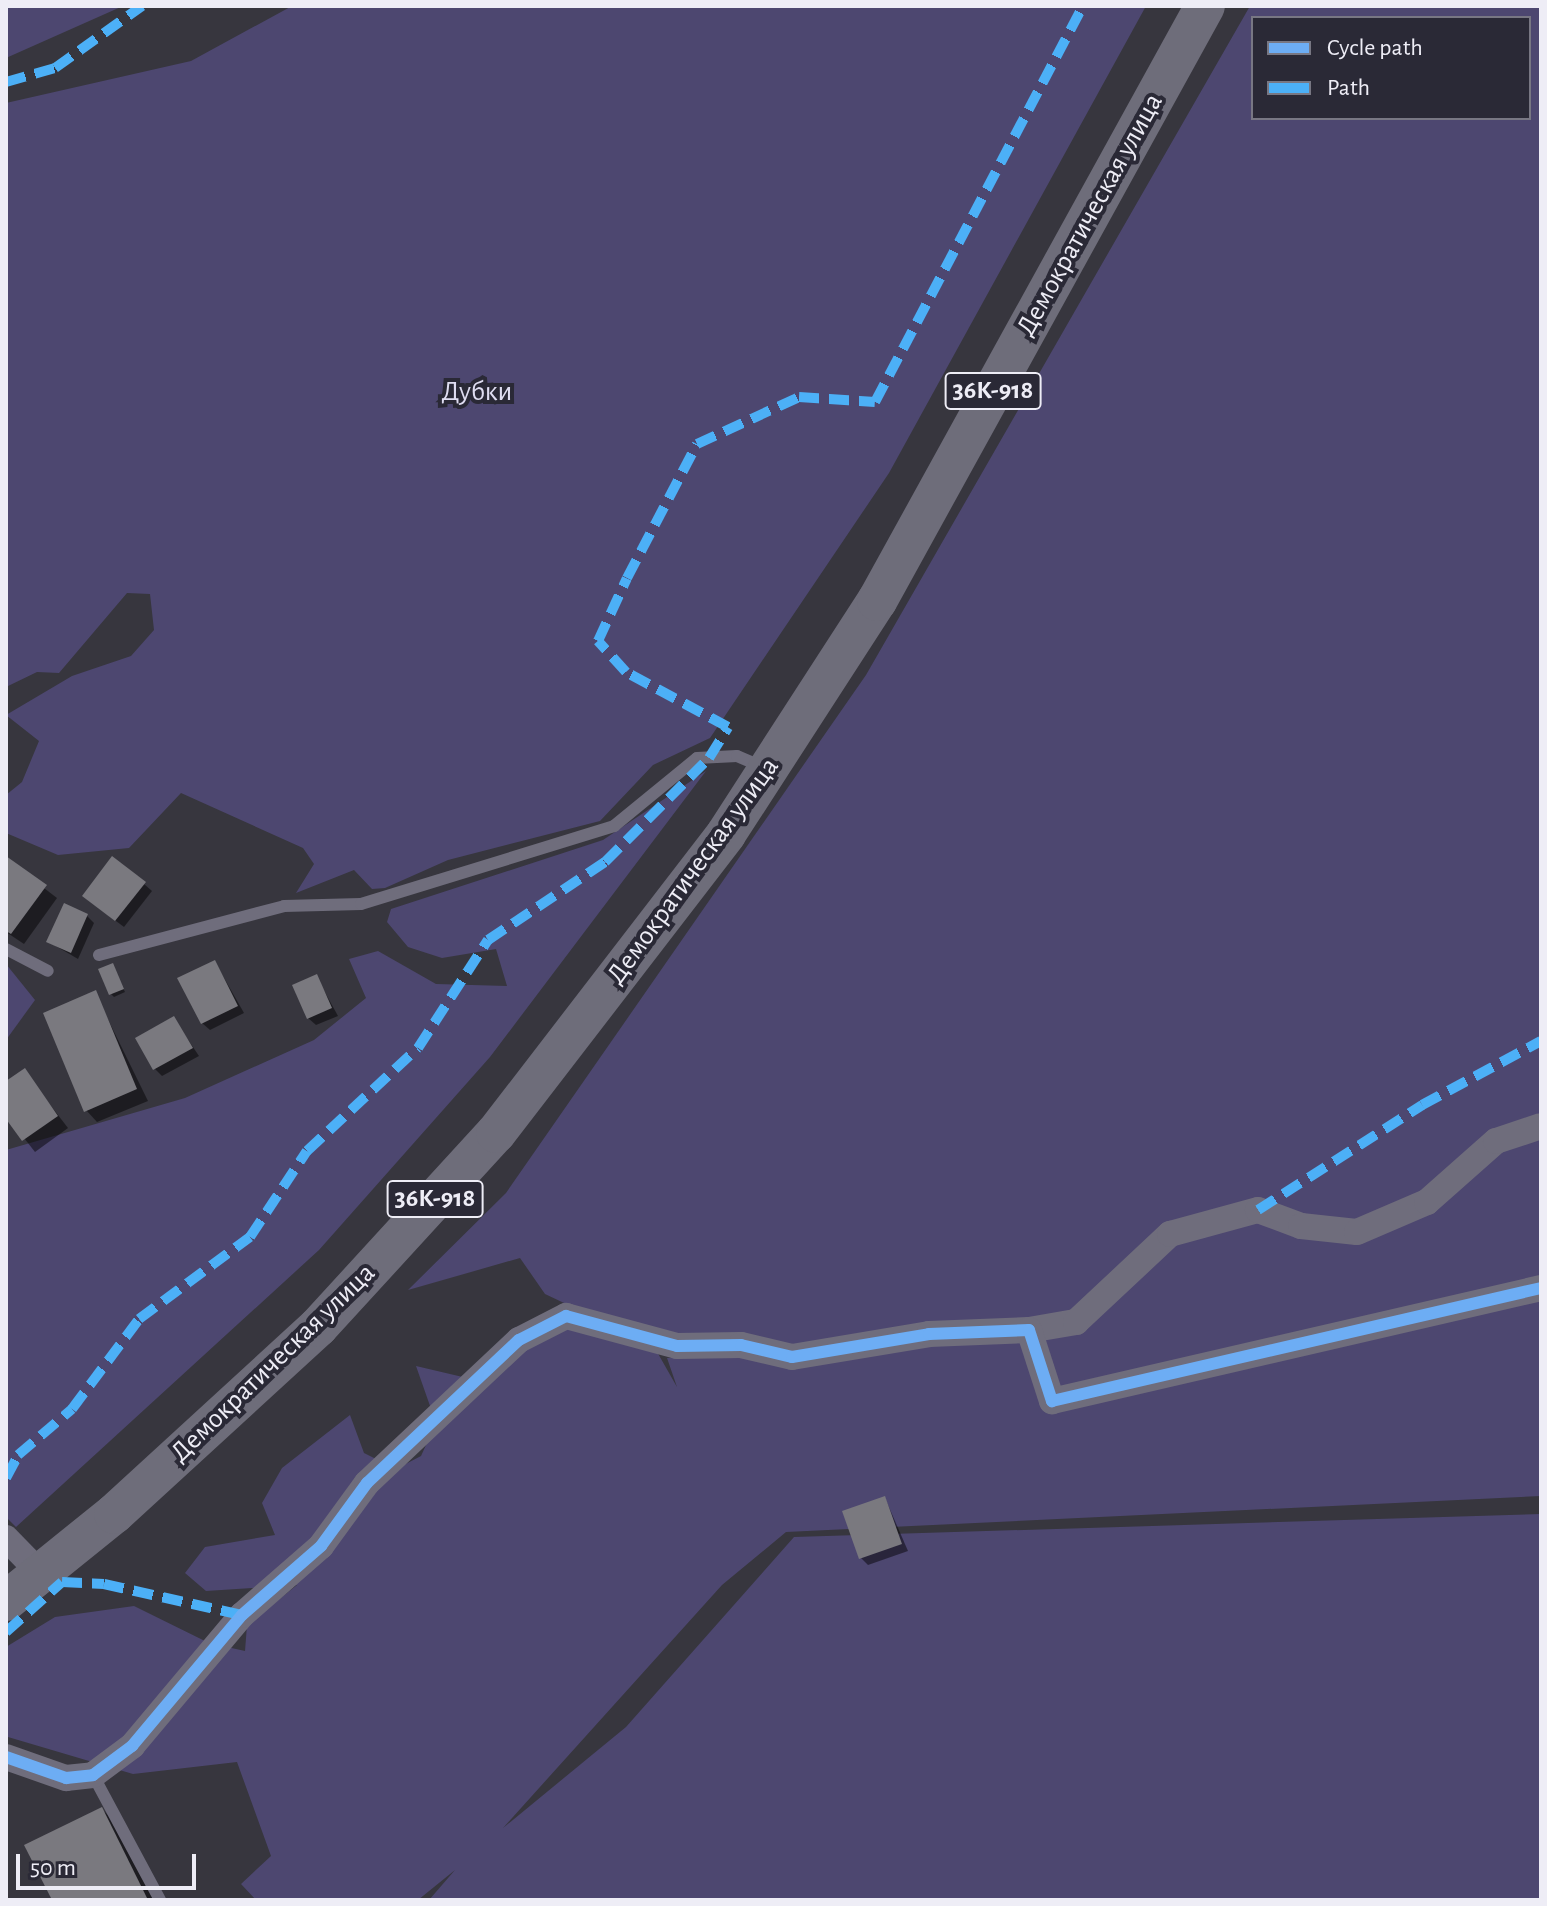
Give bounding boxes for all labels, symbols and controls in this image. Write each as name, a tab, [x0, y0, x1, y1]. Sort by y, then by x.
legend	[1251, 16, 1531, 120]
text: Cycle path	[1327, 36, 1423, 60]
text: Path	[1327, 76, 1370, 100]
street label: Демократическая улица	[1009, 88, 1171, 342]
road number: 36К-918	[943, 369, 1043, 413]
park label: Дубки	[442, 375, 512, 409]
street label: Демократическая улица	[599, 751, 787, 991]
road number: 36К-918	[385, 1177, 485, 1221]
street label: Демократическая улица	[164, 1256, 382, 1470]
scale bar	[20, 1838, 200, 1888]
text: 50 m	[30, 1856, 76, 1880]

